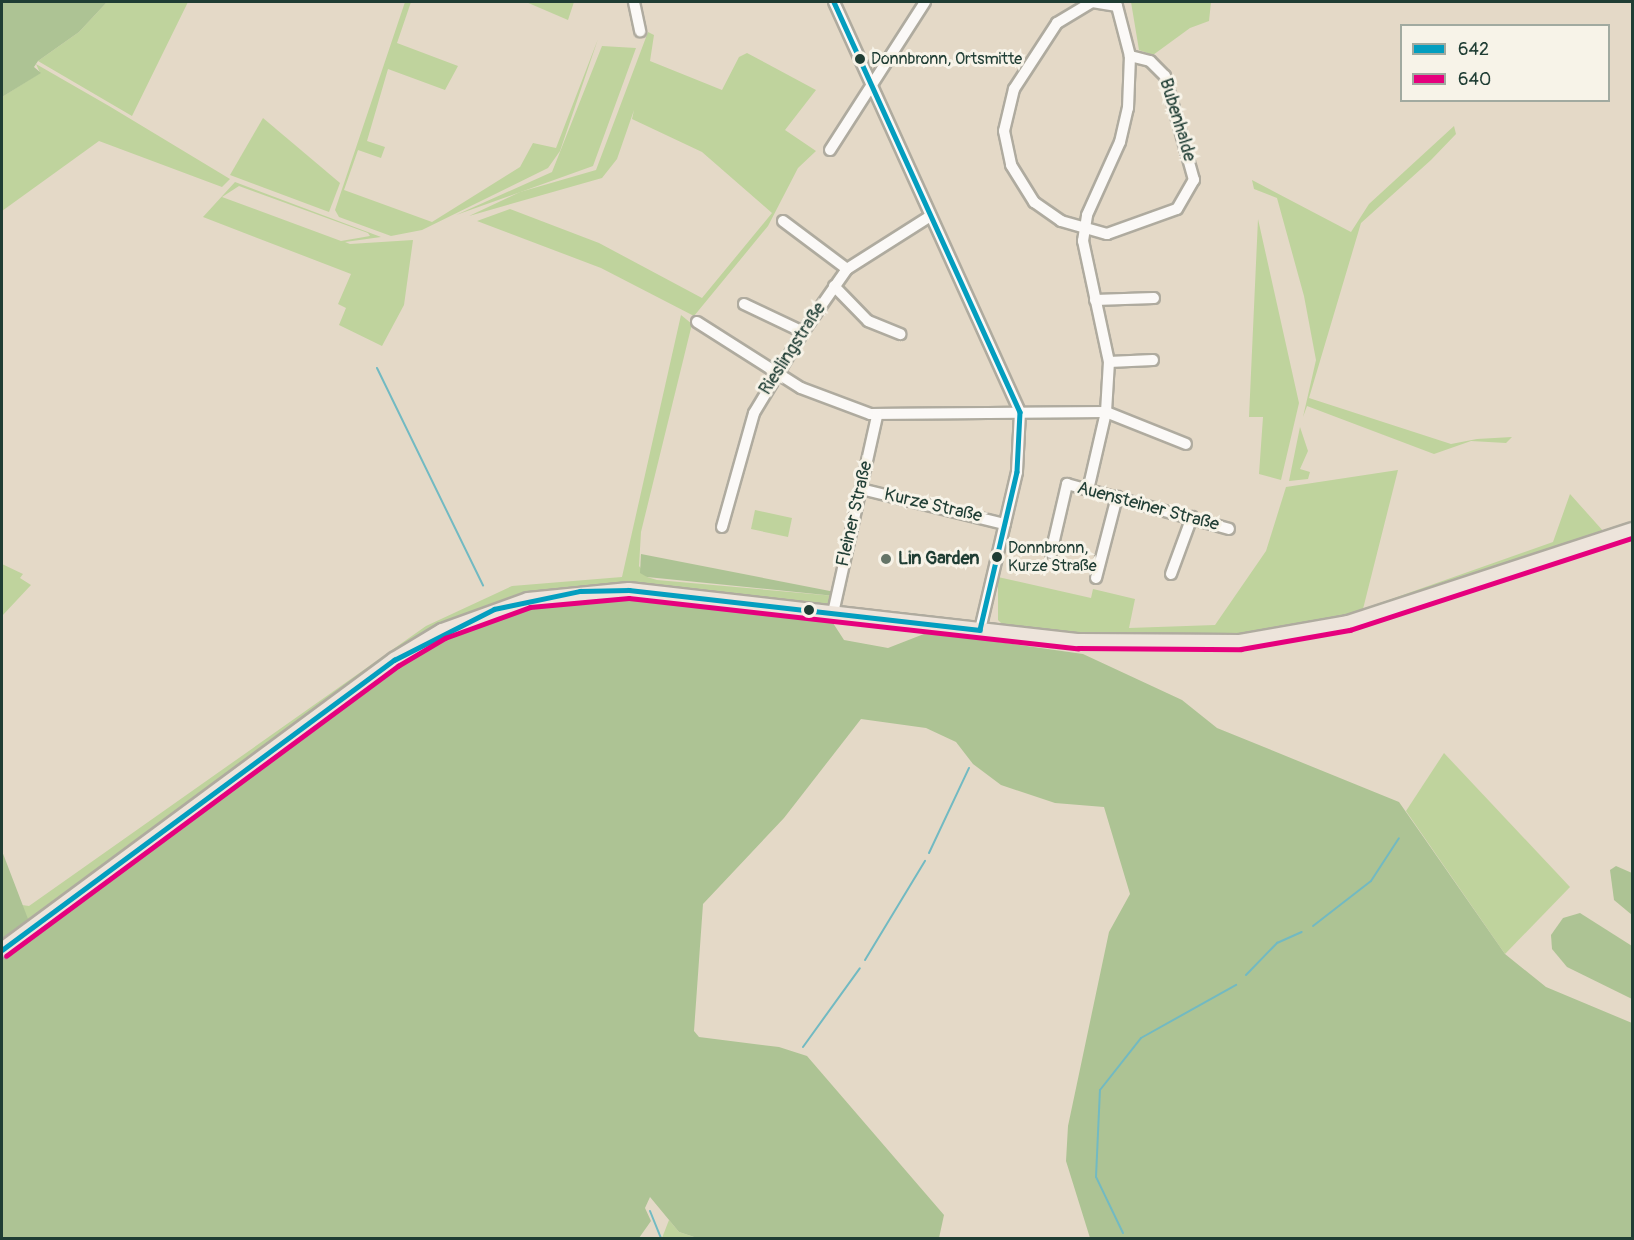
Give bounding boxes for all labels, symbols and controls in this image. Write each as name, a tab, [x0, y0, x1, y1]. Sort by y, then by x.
legend	[1400, 24, 1610, 102]
text: 642	[1458, 38, 1489, 61]
place label: Donnbronn, Ortsmitte	[871, 49, 1022, 69]
marker: Donnbronn, Ortsmitte	[854, 53, 866, 65]
text: 640	[1458, 68, 1491, 91]
street label: Bubenhalde	[1154, 76, 1200, 164]
street label: Rieslingstraße	[755, 299, 831, 399]
street label: Fleiner Straße	[832, 459, 878, 569]
street label: Auensteiner Straße	[1075, 478, 1221, 536]
street label: Kurze Straße	[882, 484, 984, 528]
place label: Donnbronn, Kurze Straße	[1008, 538, 1097, 576]
place label: Lin Garden	[898, 548, 979, 570]
marker: Donnbronn, Kurze Straße	[991, 551, 1003, 563]
marker: Lin Garden	[879, 552, 893, 566]
unlabelled marker	[803, 604, 815, 616]

